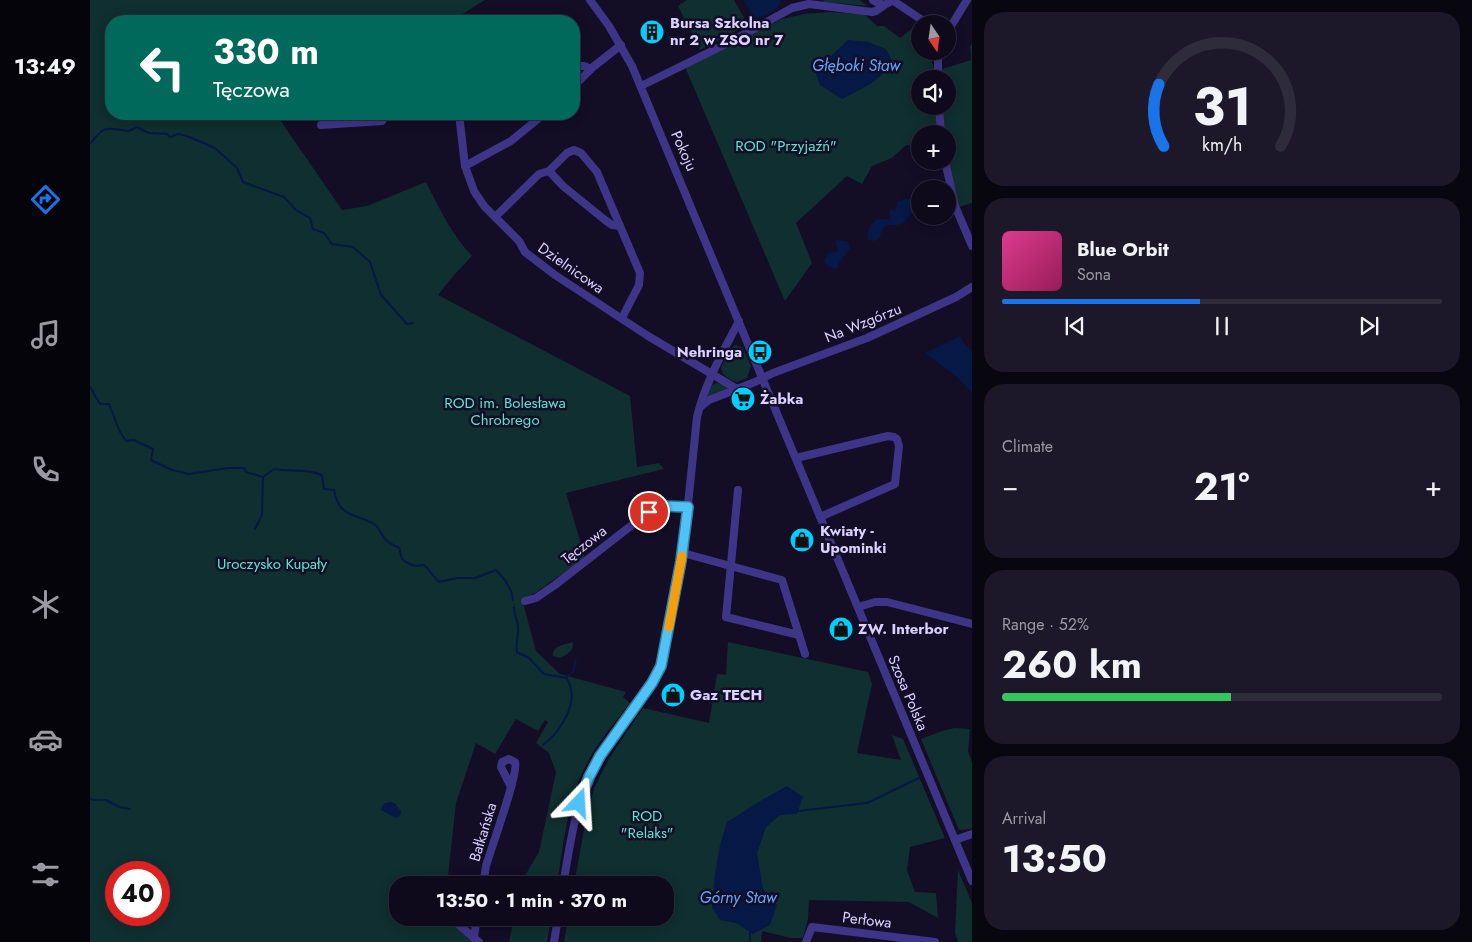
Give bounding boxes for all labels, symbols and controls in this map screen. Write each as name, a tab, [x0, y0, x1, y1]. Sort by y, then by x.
place label: Bursa Szkolna nr 2 w ZSO nr 7	[670, 12, 784, 51]
north arrow	[911, 15, 956, 60]
map controls	[911, 15, 956, 225]
building icon: Bursa Szkolna nr 2 w ZSO nr 7	[639, 19, 665, 45]
text: 330 m	[213, 27, 319, 77]
icon: left	[130, 35, 195, 100]
text: 13:49	[14, 50, 76, 82]
water label: Głęboki Staw	[812, 54, 902, 77]
text: 31	[1193, 69, 1251, 145]
button: sound	[911, 70, 956, 115]
text: Tęczowa	[213, 73, 290, 105]
button: +	[911, 125, 956, 170]
street label: Pokoju	[665, 127, 703, 175]
text: km/h	[1202, 132, 1242, 158]
park label: ROD "Przyjaźń"	[735, 135, 837, 157]
button: −	[911, 180, 956, 225]
icon: directions	[28, 182, 63, 217]
text: Blue Orbit	[1077, 236, 1169, 263]
street label: Dzielnicowa	[533, 237, 609, 299]
text: Sona	[1077, 263, 1111, 286]
street label: Na Wzgórzu	[821, 298, 905, 348]
icon: previous	[1061, 312, 1089, 340]
icon: pause	[1208, 312, 1236, 340]
icon: next	[1355, 312, 1383, 340]
icon: music	[28, 317, 63, 352]
bus stop icon: Nehringa	[747, 339, 773, 365]
place label: Nehringa	[677, 341, 742, 363]
supermarket icon: Żabka	[730, 386, 756, 412]
place label: Żabka	[760, 388, 803, 410]
park label: ROD im. Bolesława Chrobrego	[444, 392, 566, 431]
text: Climate	[1002, 435, 1053, 458]
icon: phone	[28, 452, 63, 487]
text: 21°	[1194, 459, 1249, 514]
text: −	[1002, 466, 1019, 507]
text: +	[1425, 466, 1442, 507]
pin	[628, 491, 670, 533]
icon: arrive	[635, 498, 663, 526]
street label: Tęczowa	[557, 520, 611, 570]
place label: Kwiaty - Upominki	[820, 520, 886, 559]
shop icon: Kwiaty - Upominki	[789, 527, 815, 553]
park label: Uroczysko Kupały	[217, 553, 328, 575]
icon: climate	[28, 587, 63, 622]
text: Range · 52%	[1002, 613, 1089, 636]
shop icon: ZW. Interbor	[828, 616, 854, 642]
place label: ZW. Interbor	[858, 618, 950, 640]
text: 260 km	[1002, 637, 1142, 692]
street label: Szosa Polska	[882, 652, 934, 734]
shop icon: Gaz TECH	[660, 682, 686, 708]
place label: Gaz TECH	[690, 684, 762, 706]
icon: car	[28, 722, 63, 757]
position arrow	[552, 776, 604, 828]
street label: Bałkańska	[464, 800, 502, 864]
park label: ROD "Relaks"	[621, 805, 673, 844]
text: Arrival	[1002, 807, 1046, 830]
text: 13:50	[1002, 831, 1107, 886]
icon: filters	[28, 857, 63, 892]
speed limit sign: 40	[105, 861, 170, 926]
water label: Górny Staw	[699, 886, 778, 909]
text: 13:50 · 1 min · 370 m	[436, 887, 627, 914]
street label: Perłowa	[841, 906, 893, 934]

